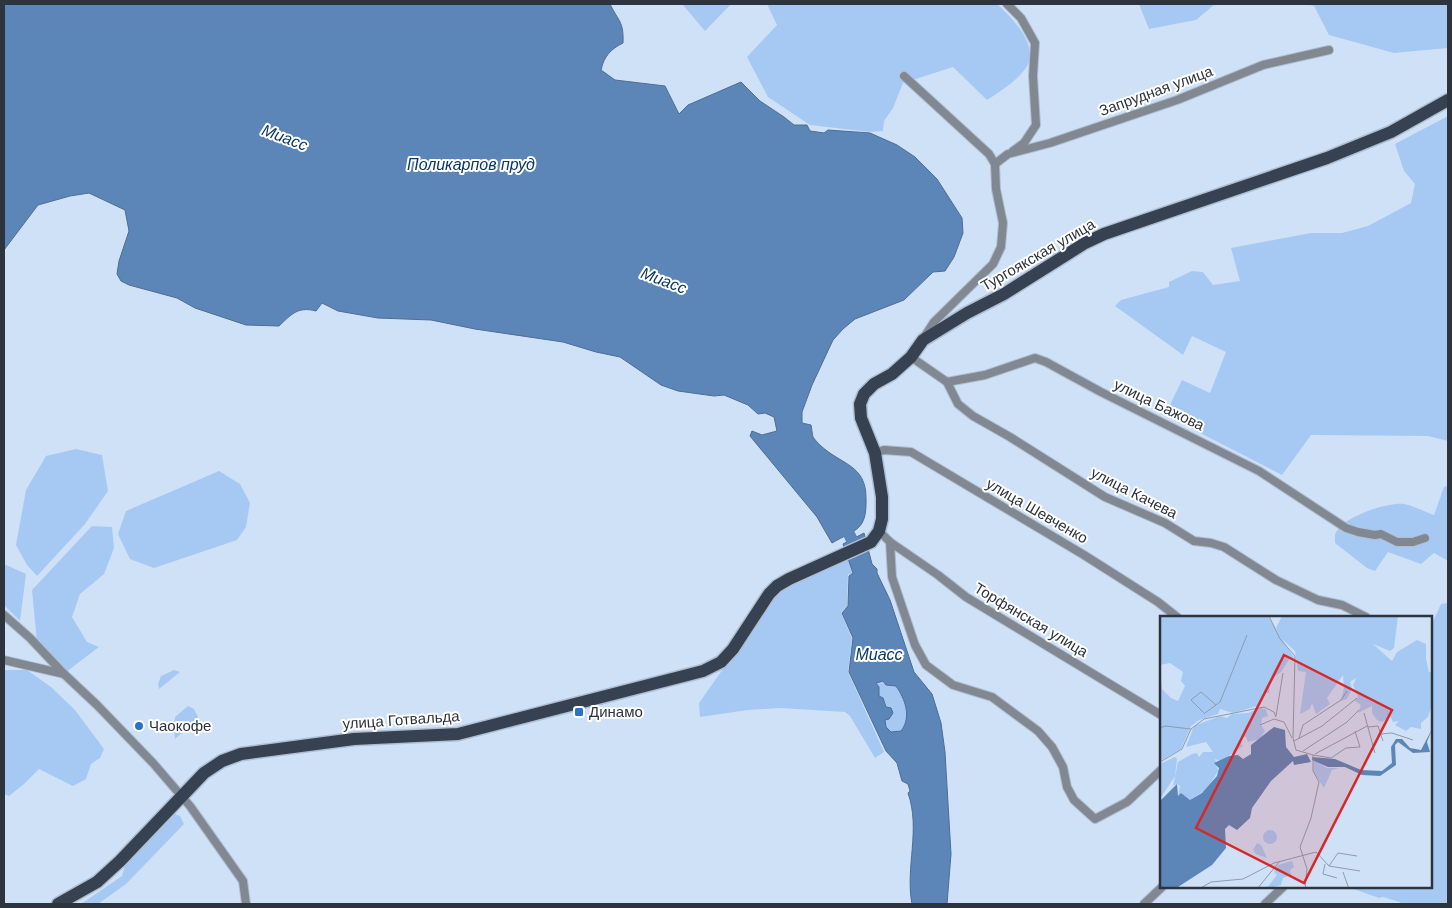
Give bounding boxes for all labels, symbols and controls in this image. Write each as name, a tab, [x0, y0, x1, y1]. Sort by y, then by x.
street label: Запрудная улица	[1097, 62, 1216, 119]
water label: Миасс	[260, 121, 310, 154]
water label: Поликарпов пруд	[407, 156, 535, 173]
street label: Тургоякская улица	[978, 215, 1098, 294]
water label: Миасс	[639, 264, 689, 297]
street label: улица Бажова	[1111, 375, 1208, 434]
street label: улица Качева	[1088, 464, 1181, 522]
street label: улица Шевченко	[984, 475, 1091, 547]
street label: Торфянская улица	[971, 579, 1092, 661]
inset map	[1160, 616, 1432, 888]
water label: Миасс	[855, 646, 903, 663]
place label: Динамо	[589, 703, 643, 720]
marker: Динамо	[573, 706, 585, 718]
street label: улица Готвальда	[342, 707, 461, 732]
place label: Чаокофе	[149, 717, 211, 734]
marker: Чаокофе	[133, 720, 145, 732]

